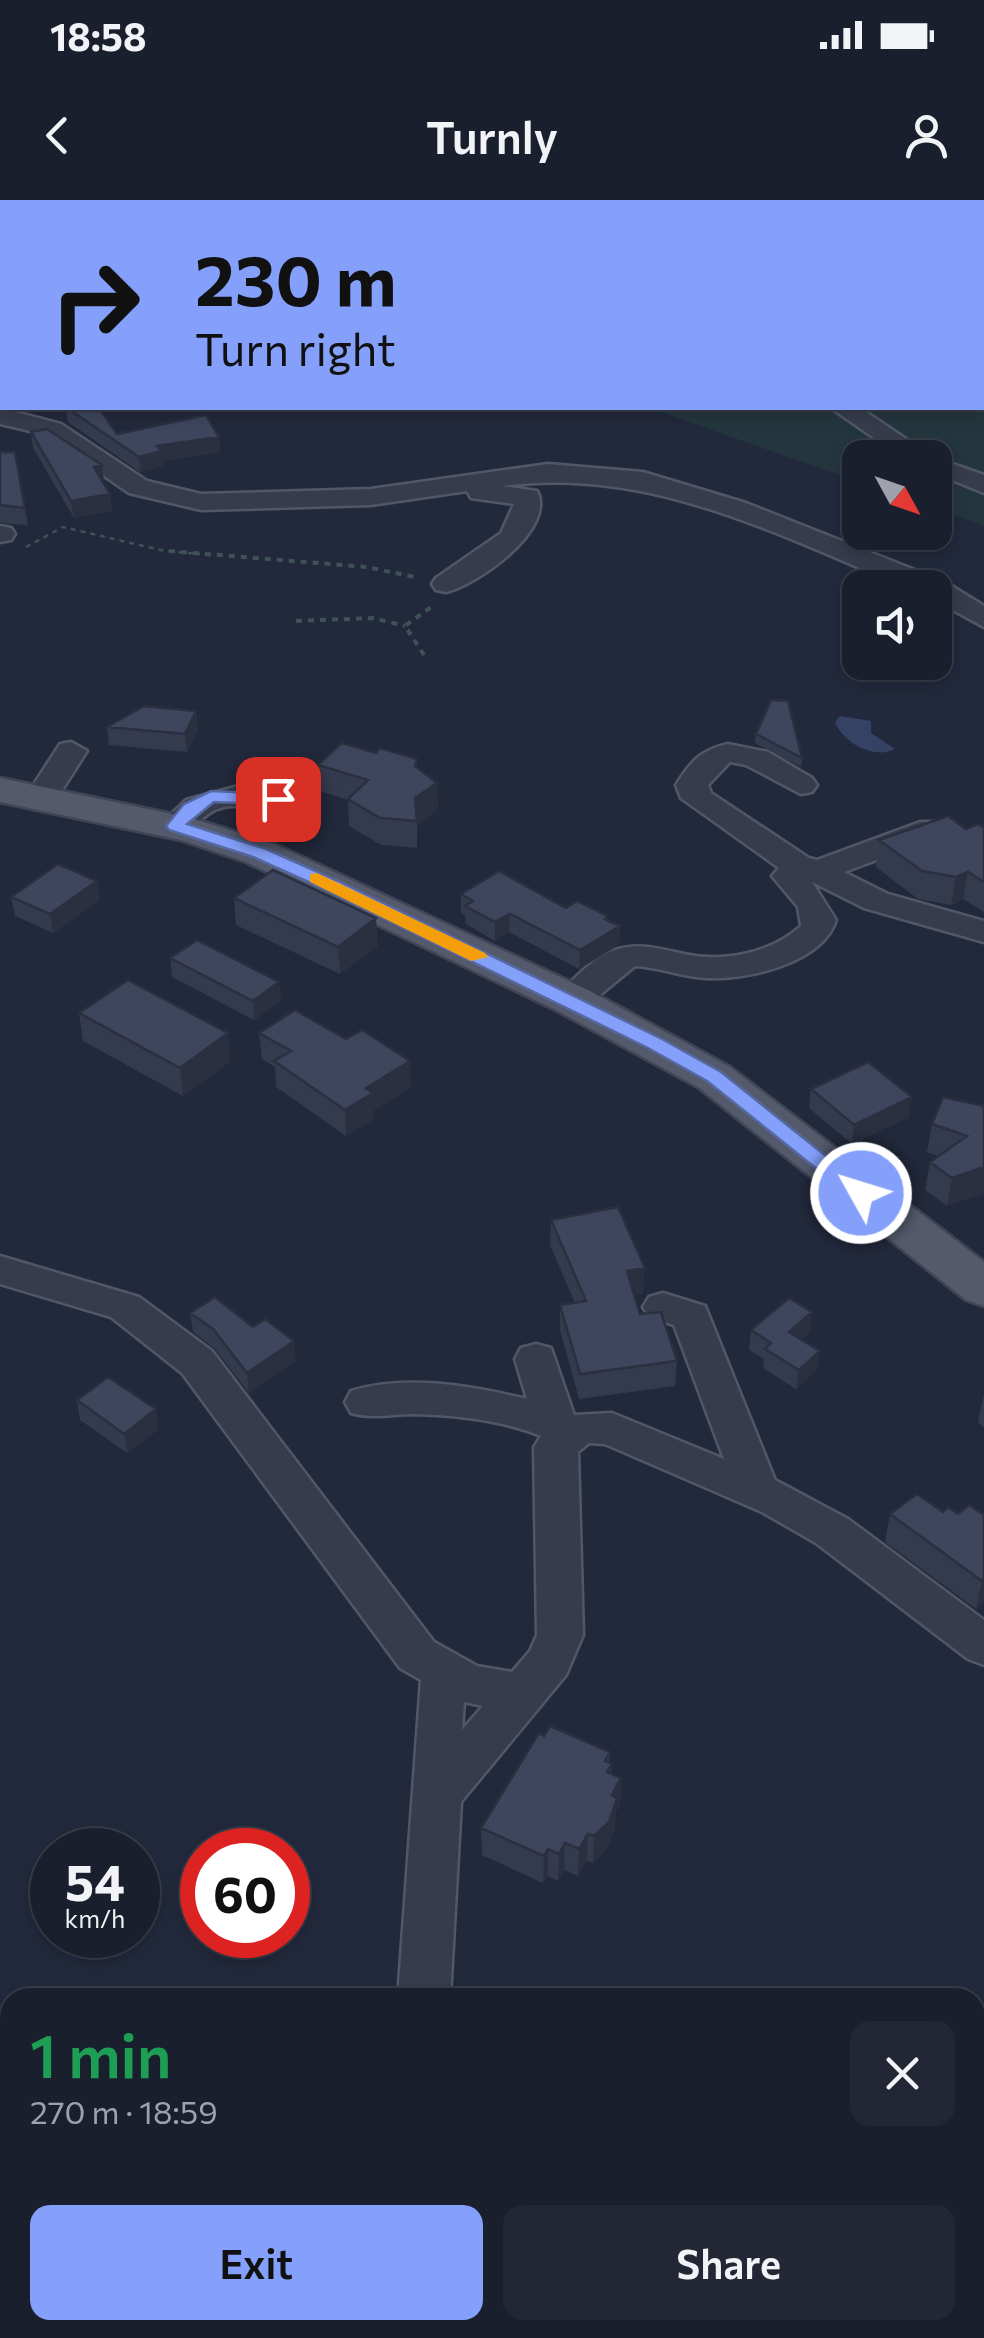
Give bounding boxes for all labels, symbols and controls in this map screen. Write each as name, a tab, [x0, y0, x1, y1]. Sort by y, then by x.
text: 18:58	[50, 12, 146, 59]
icon: back	[30, 108, 85, 163]
text: Turnly	[426, 108, 558, 163]
icon: person	[899, 108, 954, 163]
text: 230 m	[195, 235, 397, 320]
icon: right	[30, 240, 160, 370]
text: Turn right	[195, 320, 396, 375]
north arrow	[842, 440, 952, 550]
map controls	[842, 440, 952, 680]
button: sound	[842, 570, 952, 680]
pin	[236, 757, 321, 842]
icon: arrive	[251, 772, 306, 827]
position arrow	[809, 1141, 913, 1245]
speed limit sign: 60	[180, 1828, 310, 1958]
text: 54	[65, 1850, 125, 1911]
text: km/h	[65, 1903, 125, 1933]
text: 1 min	[30, 2017, 171, 2090]
button: close	[850, 2021, 955, 2126]
text: 270 m · 18:59	[30, 2091, 218, 2131]
button: Exit	[30, 2205, 483, 2320]
button: Share	[503, 2205, 955, 2320]

